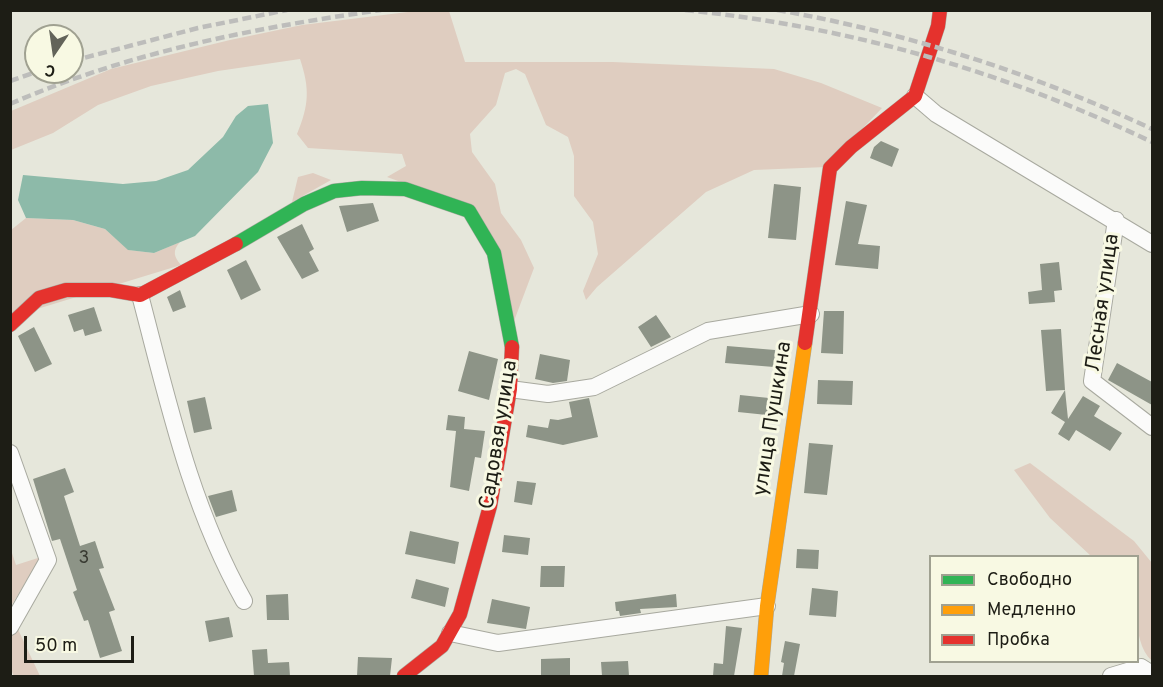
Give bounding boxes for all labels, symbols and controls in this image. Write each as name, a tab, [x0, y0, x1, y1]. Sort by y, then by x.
north arrow	[24, 24, 84, 84]
text: С	[43, 59, 58, 80]
street label: Лесная улица	[1082, 232, 1126, 374]
street label: улица Пушкина	[749, 340, 799, 498]
street label: Садовая улица	[476, 359, 524, 511]
house number: 3	[79, 548, 89, 570]
legend	[929, 555, 1139, 663]
text: Свободно	[987, 569, 1072, 592]
text: Медленно	[987, 599, 1076, 622]
scale bar	[27, 624, 136, 662]
text: Пробка	[987, 629, 1050, 652]
text: 50 m	[35, 635, 77, 658]

